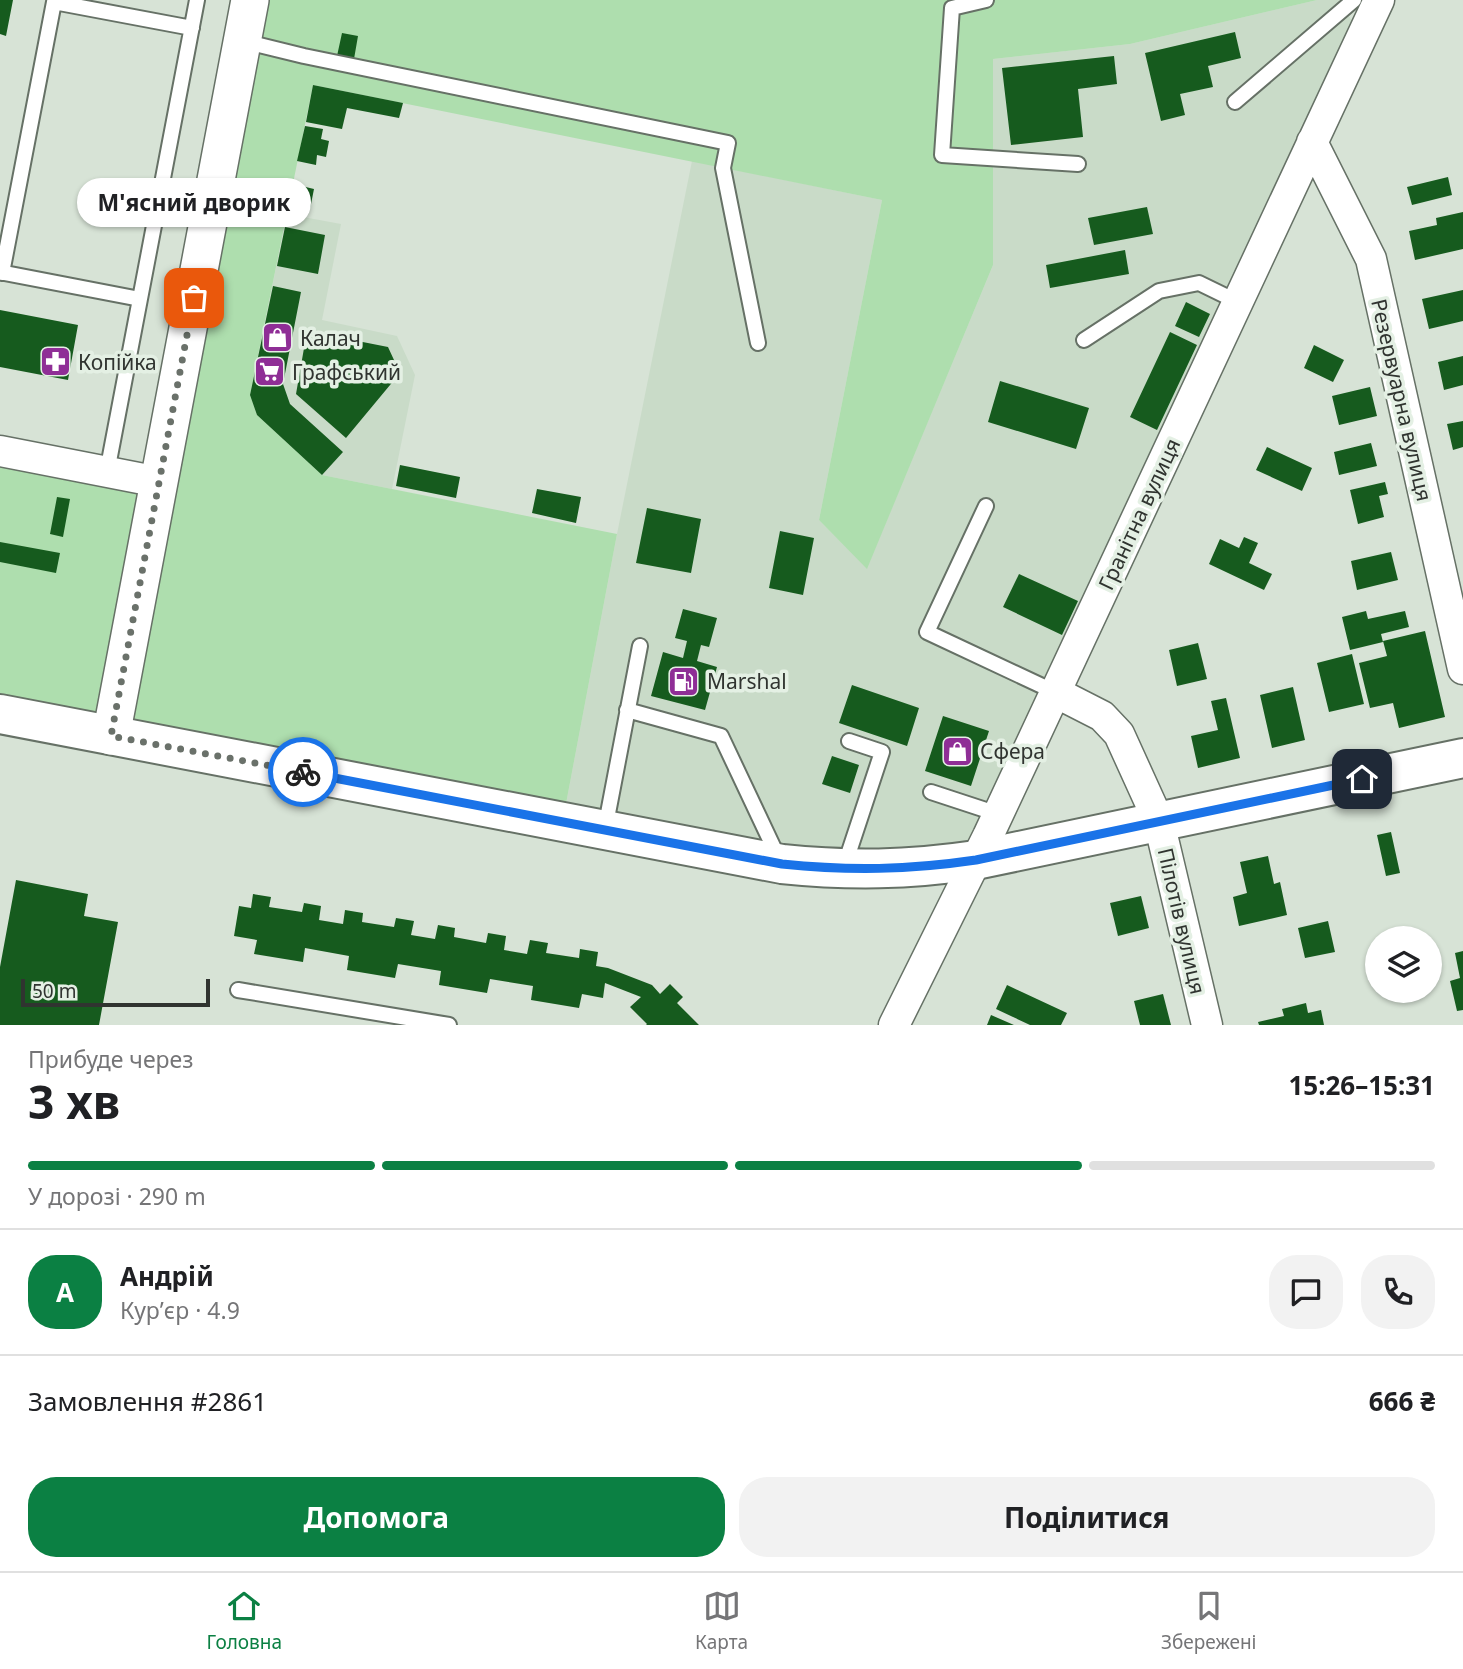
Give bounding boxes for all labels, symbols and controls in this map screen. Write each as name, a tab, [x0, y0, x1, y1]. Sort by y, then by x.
callout: М'ясний дворик	[77, 179, 311, 228]
text: М'ясний дворик	[98, 186, 290, 218]
pin	[164, 268, 224, 328]
icon: bag	[175, 279, 213, 317]
street label: Резервуарна вулиця	[1365, 296, 1439, 504]
shop icon: Калач	[260, 321, 294, 355]
place label: Калач	[300, 324, 361, 352]
pharmacy icon: Копійка	[38, 345, 72, 379]
place label: Копійка	[78, 348, 157, 376]
supermarket icon: Графський	[252, 355, 286, 389]
place label: Графський	[292, 358, 401, 386]
street label: Гранітна вулиця	[1092, 434, 1186, 594]
fuel station icon: Marshal	[667, 664, 701, 698]
place label: Marshal	[707, 667, 787, 695]
shop icon: Сфера	[940, 734, 974, 768]
courier	[268, 737, 338, 807]
place label: Сфера	[980, 737, 1045, 765]
pin	[1332, 749, 1392, 809]
icon: bike	[284, 753, 322, 791]
icon: home	[1343, 760, 1381, 798]
street label: Пілотів вулиця	[1152, 845, 1212, 997]
map controls	[1365, 926, 1442, 1003]
button: layers	[1365, 926, 1442, 1003]
scale bar	[21, 976, 210, 1008]
text: 50 m	[32, 978, 76, 1004]
text: Прибуде через	[28, 1043, 193, 1075]
text: 15:26–15:31	[1288, 1067, 1435, 1103]
text: 3 хв	[28, 1070, 120, 1132]
text: У дорозі · 290 m	[28, 1180, 206, 1212]
button: chat	[1269, 1255, 1343, 1329]
button: phone	[1361, 1255, 1435, 1329]
text: Андрій	[120, 1258, 214, 1294]
text: А	[56, 1274, 74, 1310]
text: Кур’єр · 4.9	[120, 1294, 240, 1326]
text: Замовлення #2861	[28, 1383, 267, 1419]
text: 666 ₴	[1369, 1383, 1435, 1419]
button: Допомога	[28, 1477, 725, 1557]
button: Поділитися	[739, 1477, 1435, 1557]
tab: Головна	[206, 1587, 282, 1655]
tab: Карта	[695, 1587, 748, 1655]
tab: Збережені	[1161, 1587, 1256, 1655]

